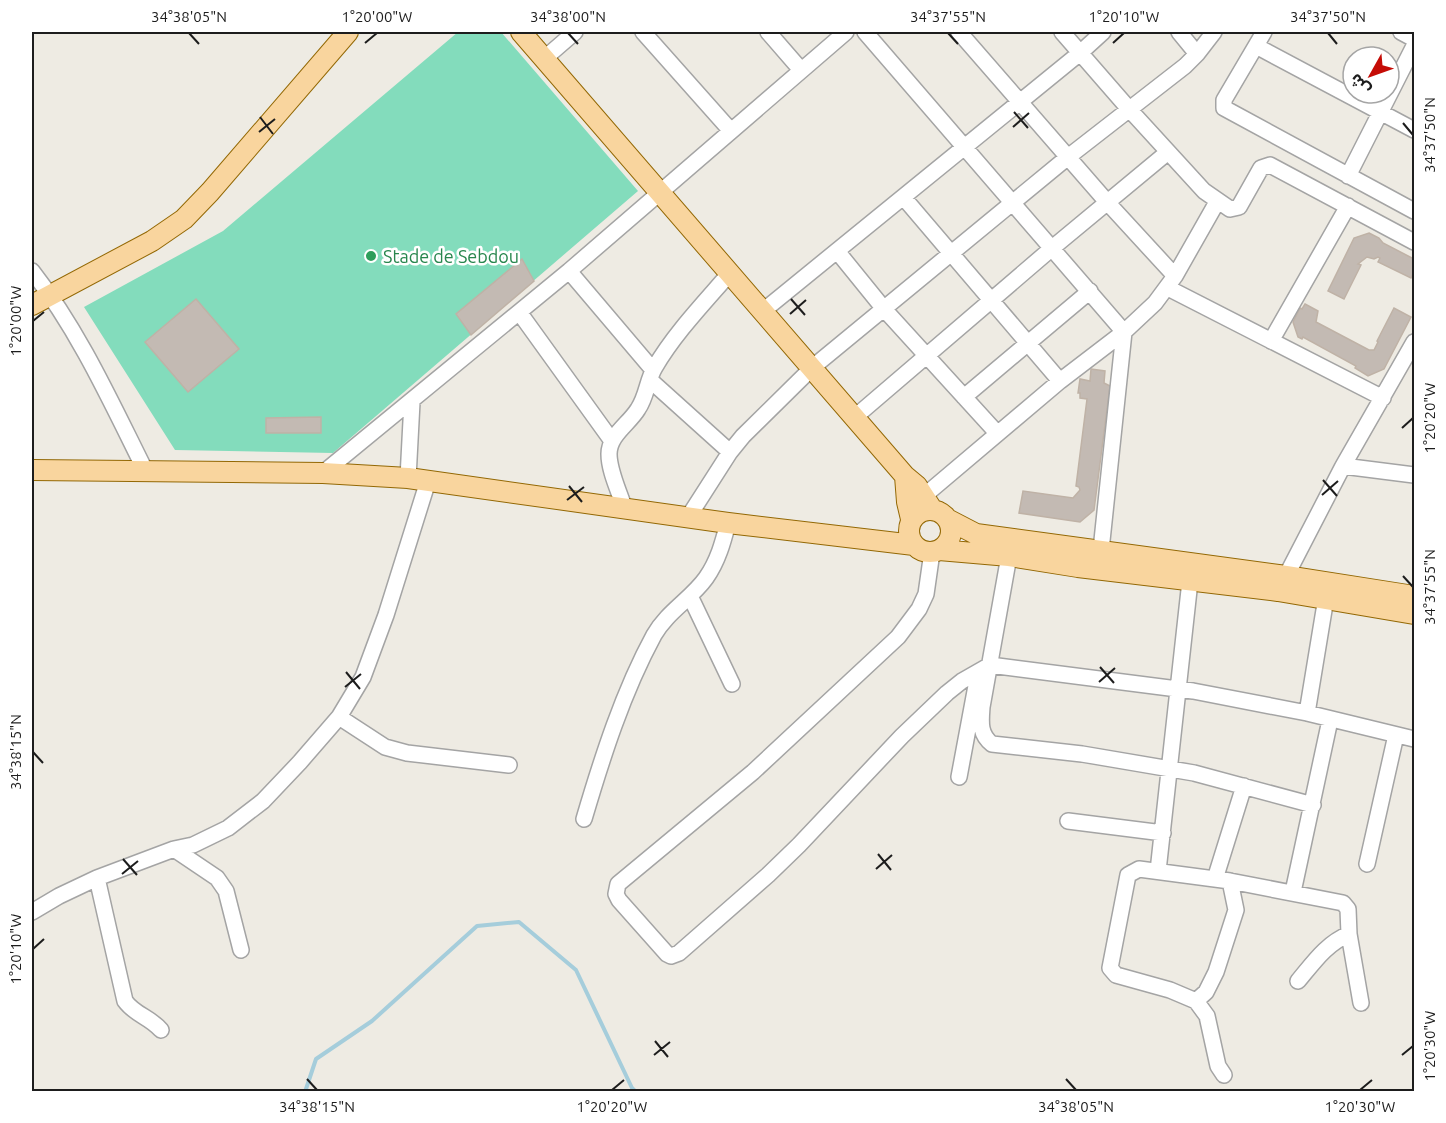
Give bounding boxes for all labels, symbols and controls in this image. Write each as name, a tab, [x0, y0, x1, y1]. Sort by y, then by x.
text: 34°38'05"N	[151, 8, 227, 25]
text: 1°20'00"W	[342, 8, 413, 25]
text: 34°38'00"N	[530, 8, 606, 25]
text: 34°37'55"N	[910, 8, 986, 25]
text: 1°20'10"W	[1089, 8, 1160, 25]
text: 34°37'50"N	[1290, 8, 1366, 25]
north arrow	[1341, 45, 1401, 105]
text: ش	[1346, 70, 1374, 99]
text: 34°37'50"N	[1421, 97, 1438, 173]
place label: Stade de Sebdou	[383, 246, 519, 266]
marker: Stade de Sebdou	[364, 249, 378, 263]
text: 1°20'00"W	[7, 285, 24, 356]
text: 1°20'20"W	[1421, 382, 1438, 453]
text: 34°37'55"N	[1421, 549, 1438, 625]
text: 34°38'15"N	[7, 714, 24, 790]
text: 1°20'10"W	[7, 913, 24, 984]
text: 1°20'30"W	[1421, 1010, 1438, 1081]
text: 34°38'15"N	[279, 1098, 355, 1115]
text: 1°20'20"W	[577, 1098, 648, 1115]
text: 34°38'05"N	[1038, 1098, 1114, 1115]
text: 1°20'30"W	[1325, 1098, 1396, 1115]

